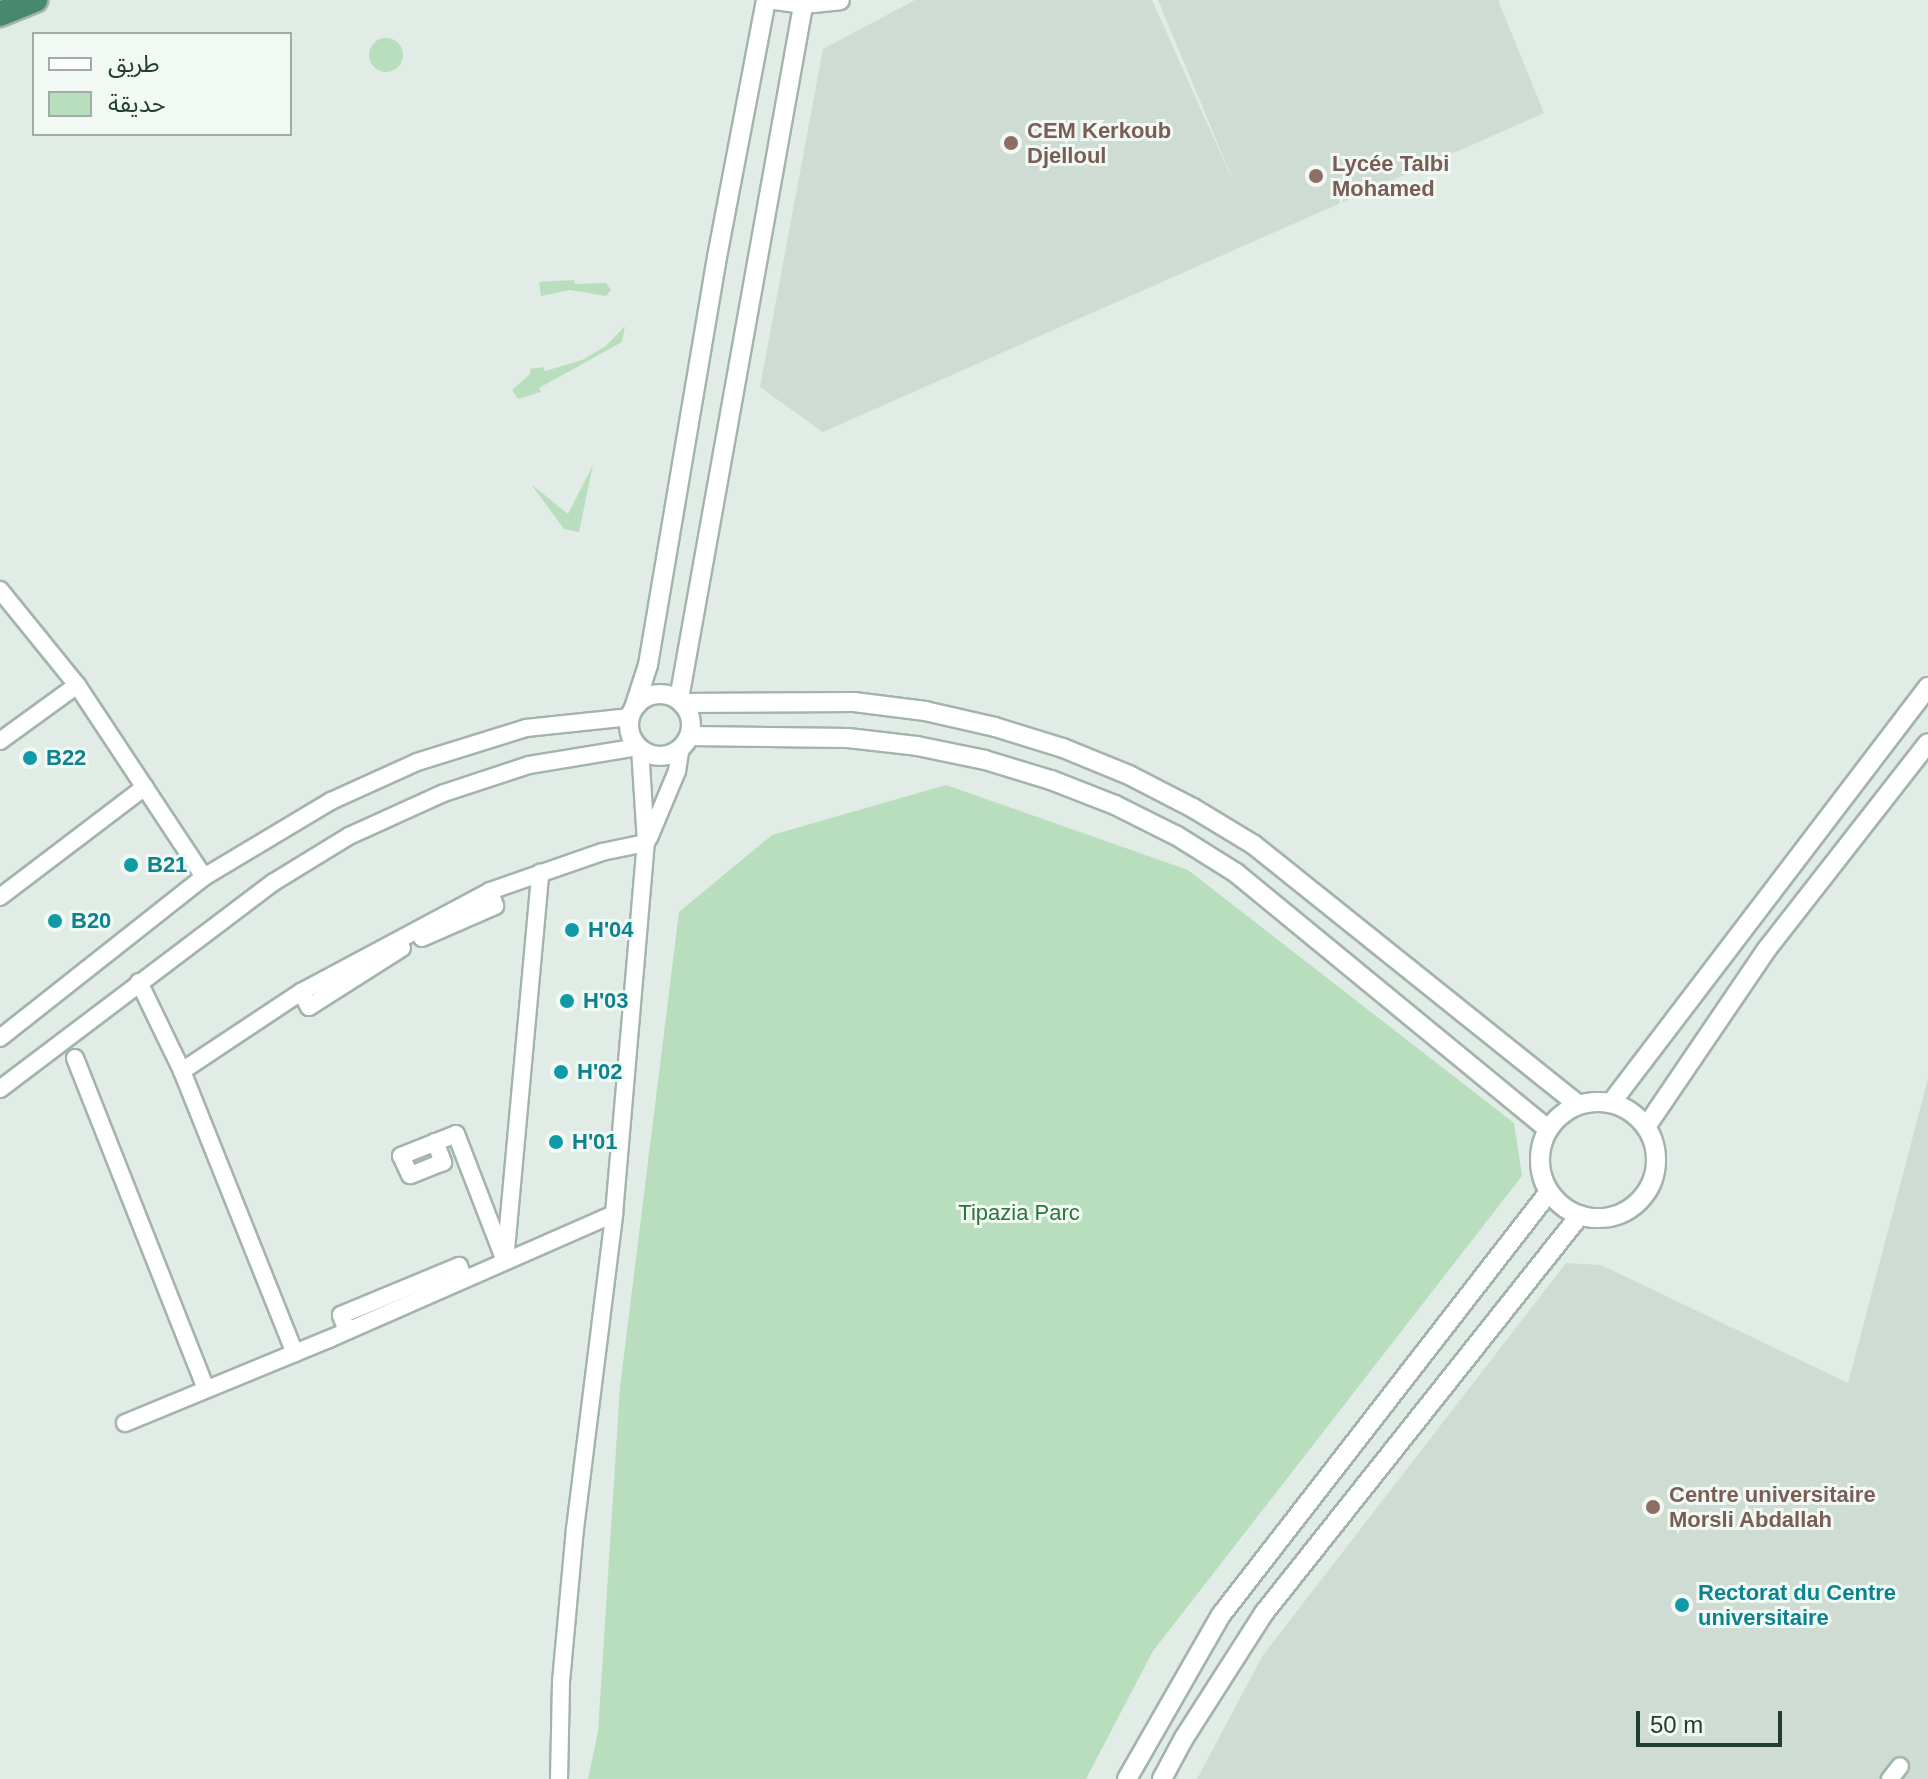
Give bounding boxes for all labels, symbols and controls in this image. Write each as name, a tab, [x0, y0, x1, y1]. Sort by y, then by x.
legend	[32, 32, 292, 136]
text: طريق	[108, 50, 160, 77]
text: حديقة	[108, 90, 166, 117]
place label: CEM Kerkoub Djelloul	[1027, 117, 1171, 168]
marker: CEM Kerkoub Djelloul	[1002, 134, 1020, 152]
place label: Lycée Talbi Mohamed	[1332, 150, 1449, 202]
marker: Lycée Talbi Mohamed	[1307, 167, 1325, 185]
place label: B22	[46, 745, 86, 771]
marker: B22	[21, 749, 39, 767]
place label: B21	[147, 852, 187, 878]
marker: B21	[122, 856, 140, 874]
place label: B20	[71, 908, 111, 934]
marker: B20	[46, 912, 64, 930]
place label: H'04	[588, 917, 634, 943]
marker: H'04	[563, 921, 581, 939]
place label: H'03	[583, 988, 629, 1014]
marker: H'03	[558, 992, 576, 1010]
place label: H'02	[577, 1059, 623, 1085]
marker: H'02	[552, 1063, 570, 1081]
place label: H'01	[572, 1129, 618, 1155]
marker: H'01	[547, 1133, 565, 1151]
park label: Tipazia Parc	[958, 1200, 1080, 1226]
place label: Centre universitaire Morsli Abdallah	[1669, 1481, 1876, 1532]
marker: Centre universitaire Morsli Abdallah	[1644, 1498, 1662, 1516]
place label: Rectorat du Centre universitaire	[1698, 1579, 1896, 1630]
marker: Rectorat du Centre universitaire	[1673, 1596, 1691, 1614]
scale bar	[1640, 1695, 1786, 1745]
text: 50 m	[1650, 1711, 1703, 1738]

